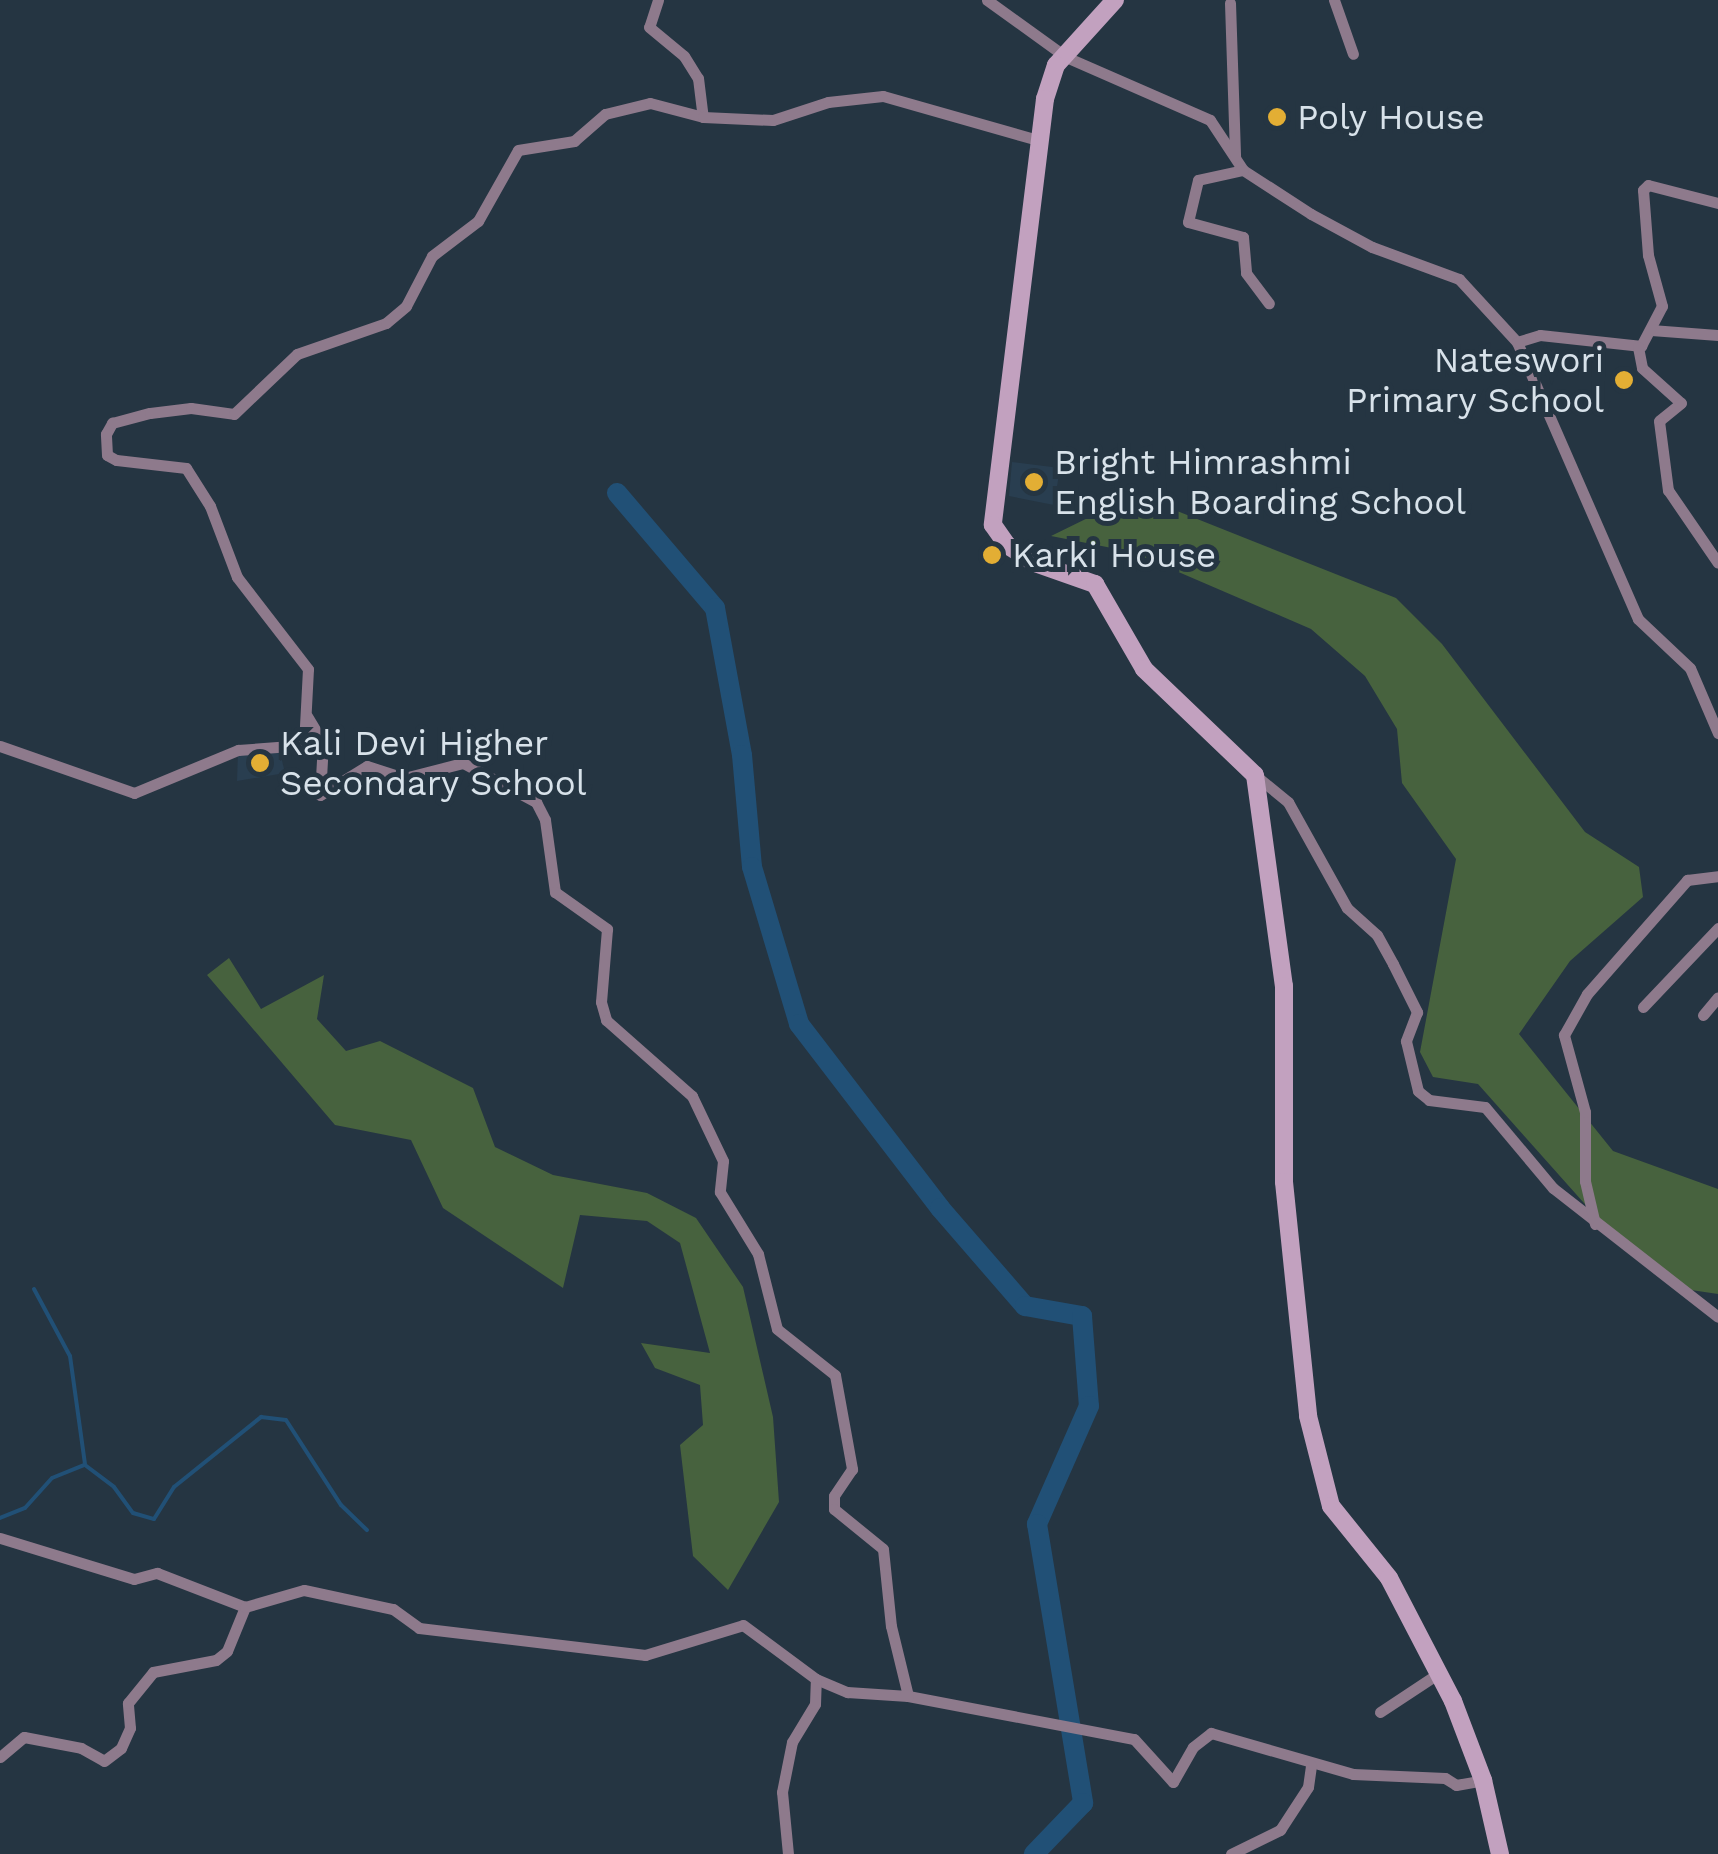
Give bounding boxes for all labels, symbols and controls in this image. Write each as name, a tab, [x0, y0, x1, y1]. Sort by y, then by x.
place label: Poly House	[1297, 96, 1486, 138]
marker: Poly House	[1266, 106, 1288, 128]
place label: Nateswori Primary School	[1345, 339, 1604, 421]
marker: Nateswori Primary School	[1613, 369, 1635, 391]
place label: Bright Himrashmi English Boarding School	[1054, 441, 1466, 523]
marker: Bright Himrashmi English Boarding School	[1023, 471, 1045, 493]
place label: Karki House	[1012, 534, 1216, 576]
marker: Karki House	[981, 544, 1003, 566]
place label: Kali Devi Higher Secondary School	[280, 722, 587, 804]
marker: Kali Devi Higher Secondary School	[249, 752, 271, 774]

